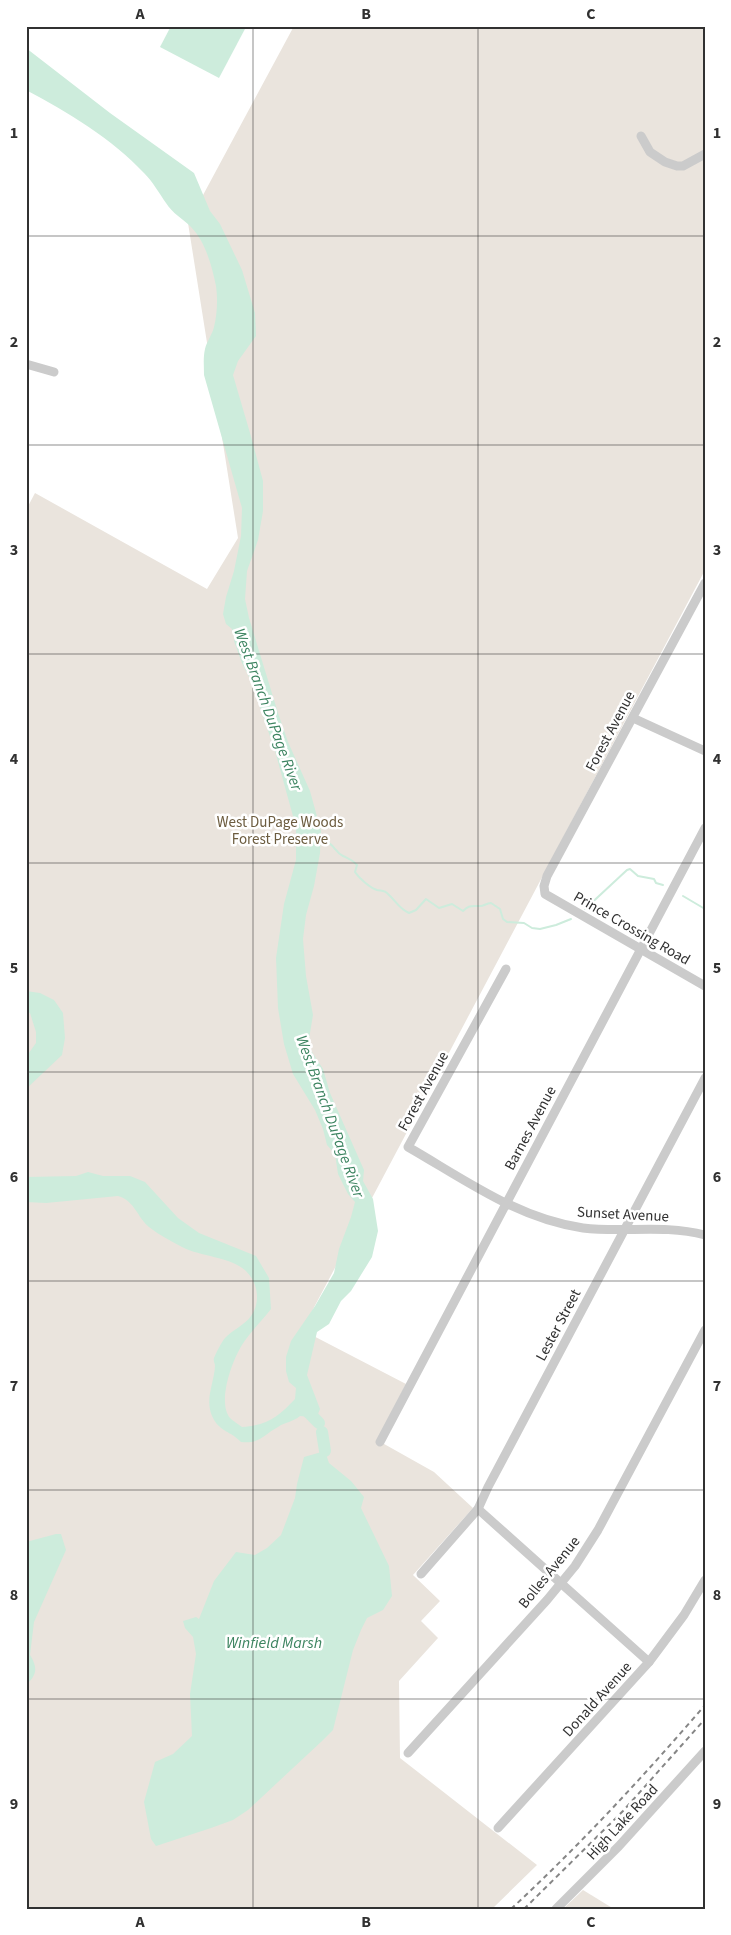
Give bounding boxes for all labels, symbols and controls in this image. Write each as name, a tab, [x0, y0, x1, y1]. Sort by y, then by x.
text: A	[134, 3, 145, 25]
text: B	[361, 3, 371, 25]
text: C	[586, 3, 596, 25]
text: 1	[10, 122, 18, 144]
text: 1	[713, 122, 721, 144]
text: 2	[10, 331, 18, 353]
text: 2	[713, 331, 721, 353]
text: 3	[10, 539, 18, 561]
text: 3	[713, 539, 721, 561]
water label: West Branch DuPage River	[228, 625, 308, 795]
street label: Forest Avenue	[580, 687, 640, 775]
text: 4	[10, 748, 19, 770]
text: 4	[713, 748, 722, 770]
park label: West DuPage Woods Forest Preserve	[217, 812, 343, 850]
street label: Prince Crossing Road	[570, 886, 694, 970]
text: 5	[10, 957, 18, 979]
text: 5	[713, 957, 721, 979]
water label: West Branch DuPage River	[290, 1032, 370, 1202]
street label: Forest Avenue	[393, 1048, 454, 1135]
street label: Barnes Avenue	[499, 1082, 561, 1174]
text: 6	[10, 1166, 18, 1188]
text: 6	[713, 1166, 721, 1188]
street label: Sunset Avenue	[576, 1202, 670, 1227]
street label: Lester Street	[531, 1286, 586, 1365]
text: 7	[10, 1375, 18, 1397]
text: 7	[713, 1375, 721, 1397]
street label: Bolles Avenue	[514, 1532, 585, 1613]
text: 8	[10, 1584, 18, 1606]
text: 8	[713, 1584, 721, 1606]
water label: Winfield Marsh	[226, 1632, 322, 1654]
street label: Donald Avenue	[558, 1657, 637, 1741]
street label: High Lake Road	[582, 1780, 663, 1865]
text: 9	[10, 1793, 18, 1815]
text: 9	[713, 1793, 721, 1815]
text: A	[134, 1911, 145, 1933]
text: B	[361, 1911, 371, 1933]
text: C	[586, 1911, 596, 1933]

